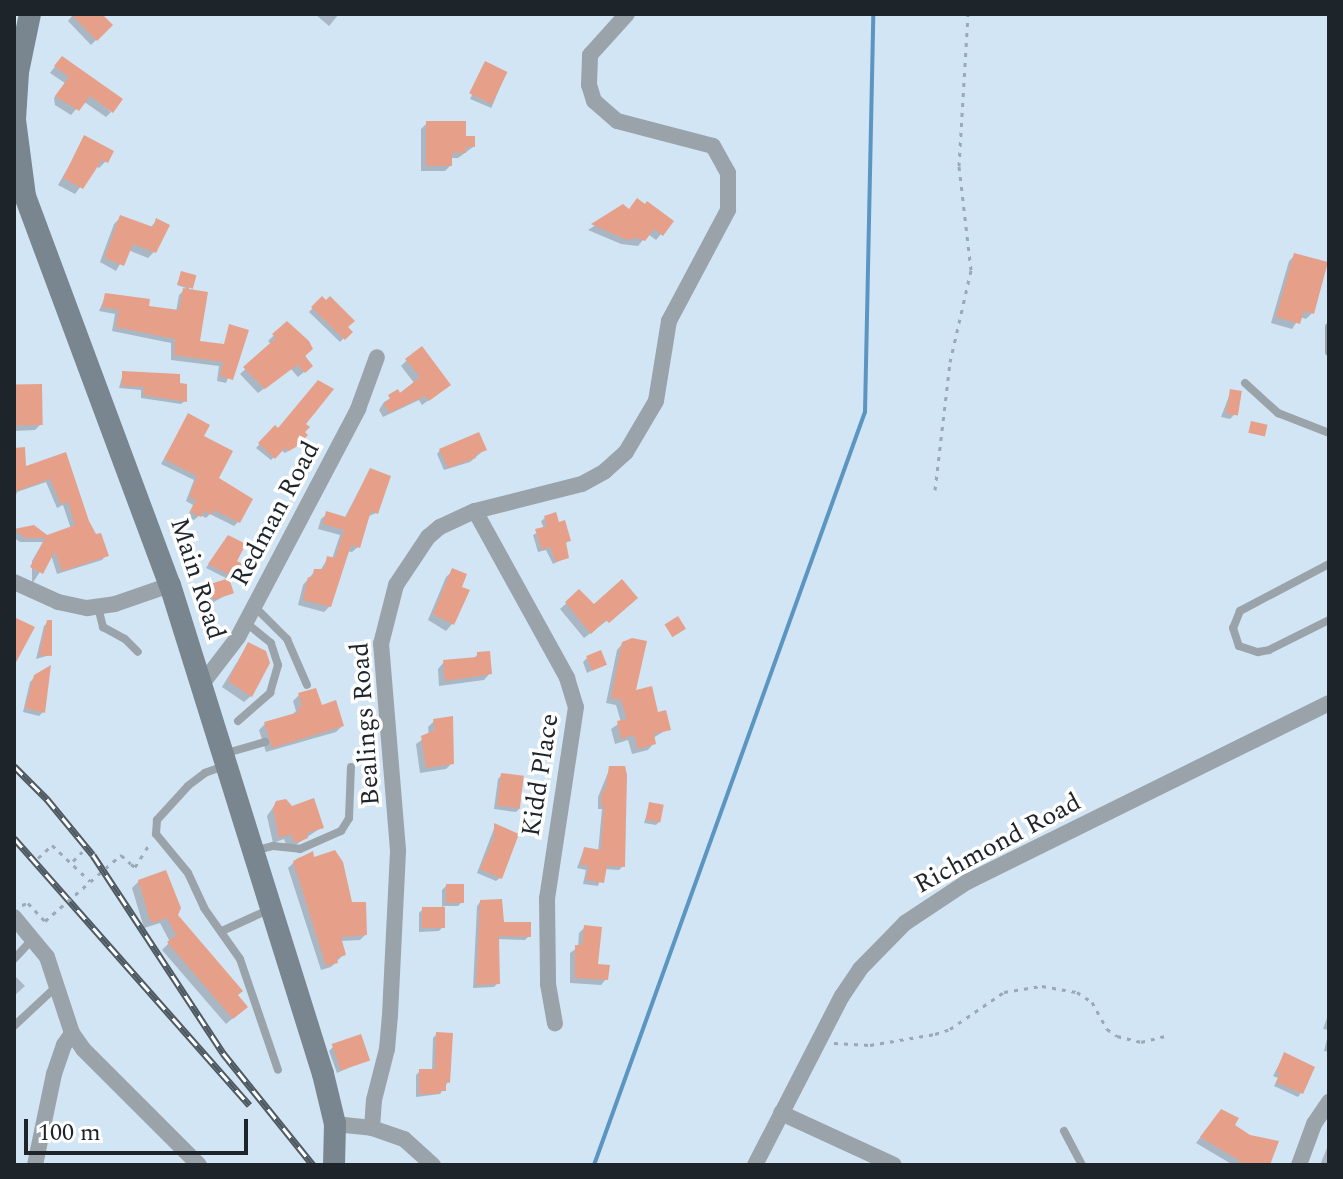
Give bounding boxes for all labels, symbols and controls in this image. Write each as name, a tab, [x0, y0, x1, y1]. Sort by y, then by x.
street label: Redman Road	[225, 436, 327, 592]
street label: Main Road	[163, 514, 231, 644]
street label: Bealings Road	[345, 641, 387, 807]
street label: Kidd Place	[516, 711, 566, 839]
street label: Richmond Road	[909, 787, 1087, 901]
scale bar	[28, 1103, 252, 1153]
text: 100 m	[38, 1115, 101, 1151]

